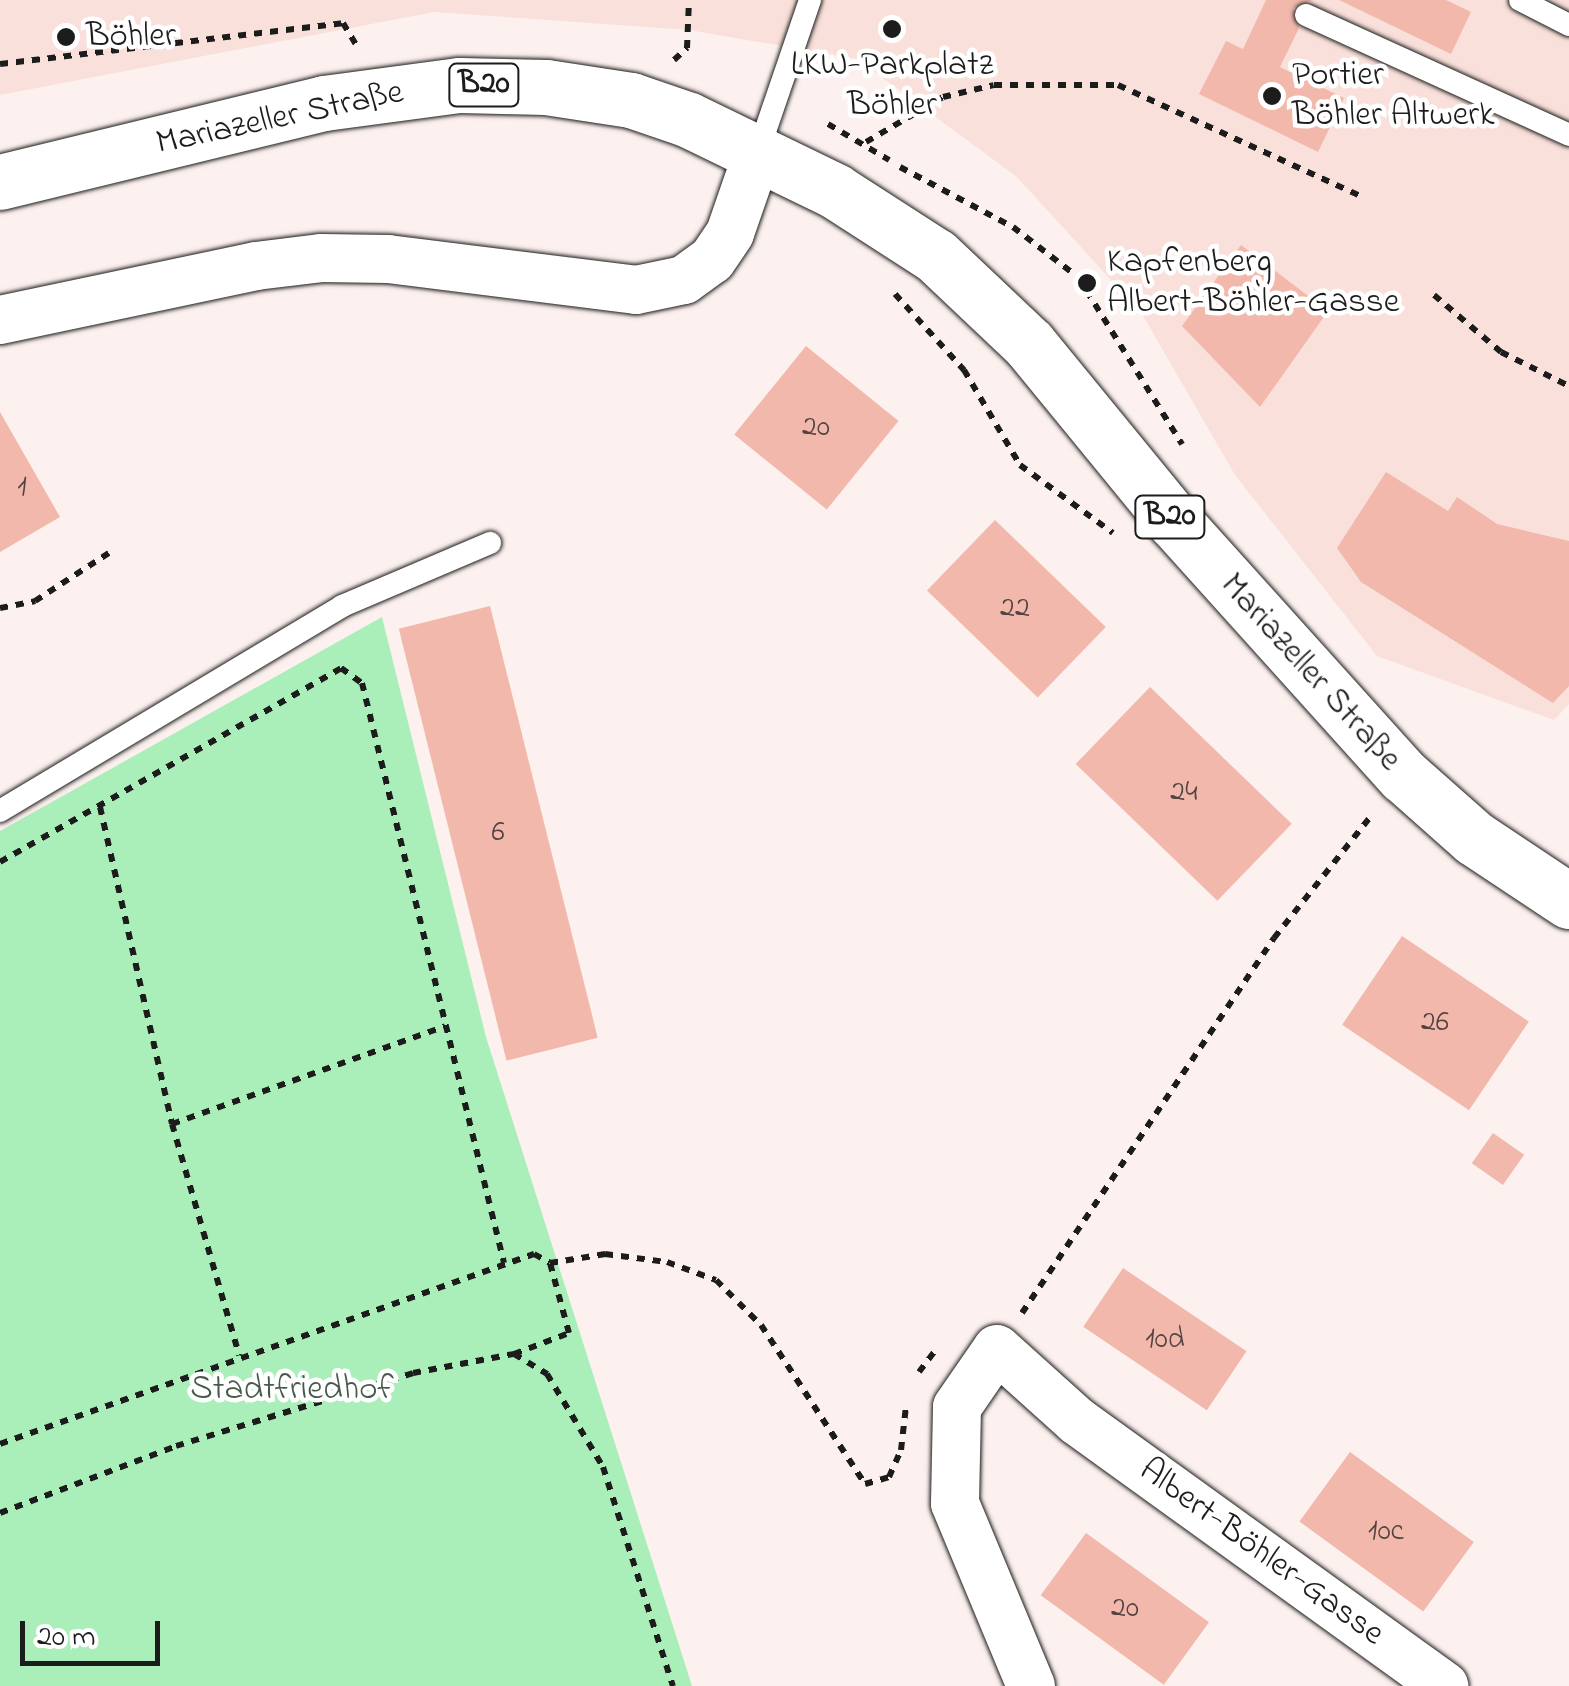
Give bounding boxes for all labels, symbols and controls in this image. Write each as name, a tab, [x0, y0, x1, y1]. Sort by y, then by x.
place label: Böhler	[86, 16, 176, 58]
marker: LKW-Parkplatz Böhler	[881, 18, 903, 40]
marker: Böhler	[55, 26, 77, 48]
place label: LKW-Parkplatz Böhler	[791, 45, 993, 127]
place label: Portier Böhler Altwerk	[1292, 55, 1495, 137]
road number: B20	[446, 58, 522, 112]
street label: Mariazeller Straße	[153, 72, 407, 166]
marker: Portier Böhler Altwerk	[1261, 85, 1283, 107]
place label: Kapfenberg Albert-Böhler-Gasse	[1107, 242, 1399, 324]
marker: Kapfenberg Albert-Böhler-Gasse	[1076, 272, 1098, 294]
house number: 20	[802, 410, 830, 446]
house number: 1	[17, 470, 27, 506]
road number: B20	[1132, 490, 1208, 544]
street label: Mariazeller Straße	[1210, 565, 1410, 781]
house number: 22	[1000, 591, 1030, 627]
house number: 24	[1170, 775, 1198, 811]
house number: 6	[491, 815, 505, 851]
house number: 26	[1421, 1005, 1449, 1041]
house number: 10d	[1145, 1322, 1185, 1358]
park label: Stadtfriedhof	[190, 1369, 394, 1411]
street label: Albert-Böhler-Gasse	[1130, 1450, 1392, 1656]
house number: 10c	[1368, 1514, 1404, 1550]
house number: 20	[1111, 1591, 1139, 1627]
scale bar	[25, 1601, 165, 1663]
text: 20 m	[37, 1616, 96, 1660]

